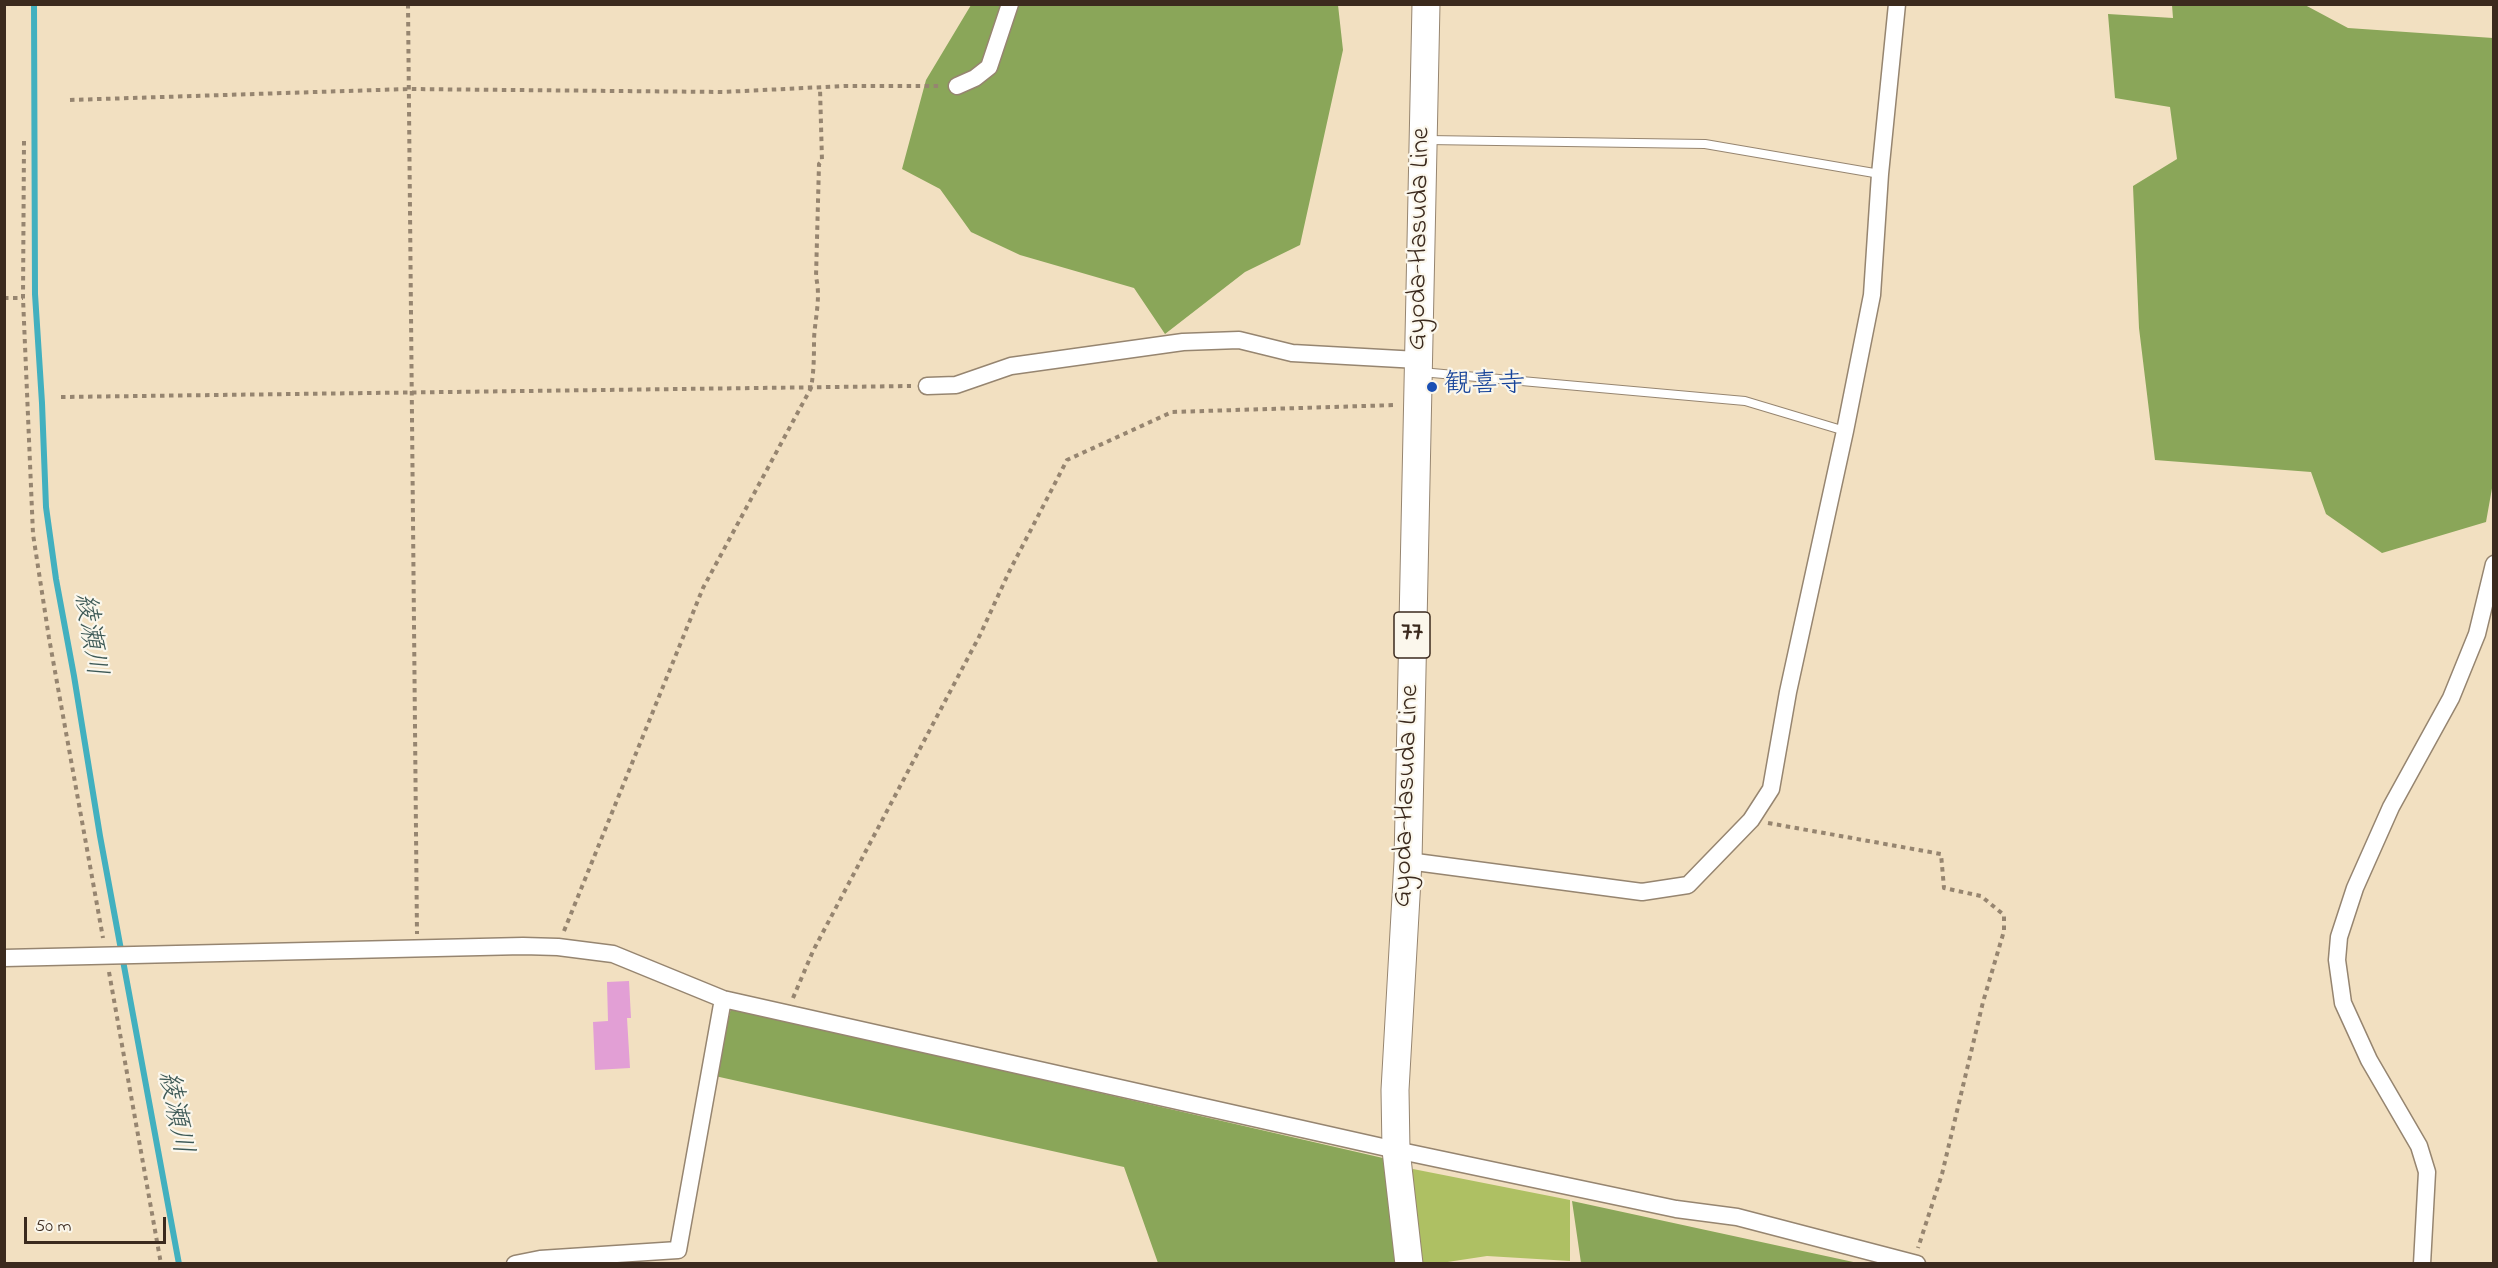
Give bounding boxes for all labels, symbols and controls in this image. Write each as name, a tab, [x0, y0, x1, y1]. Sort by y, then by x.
street label: Gyoda-Hasuda Line	[1403, 127, 1439, 351]
place label: 観喜寺	[1444, 371, 1525, 403]
marker: 観喜寺	[1425, 380, 1439, 394]
water label: 綾瀬川	[65, 591, 111, 679]
road number: 77	[1394, 612, 1430, 658]
street label: Gyoda-Hasuda Line	[1388, 684, 1428, 908]
water label: 綾瀬川	[148, 1069, 198, 1157]
scale bar	[27, 1205, 170, 1243]
text: 50 m	[35, 1214, 72, 1240]

